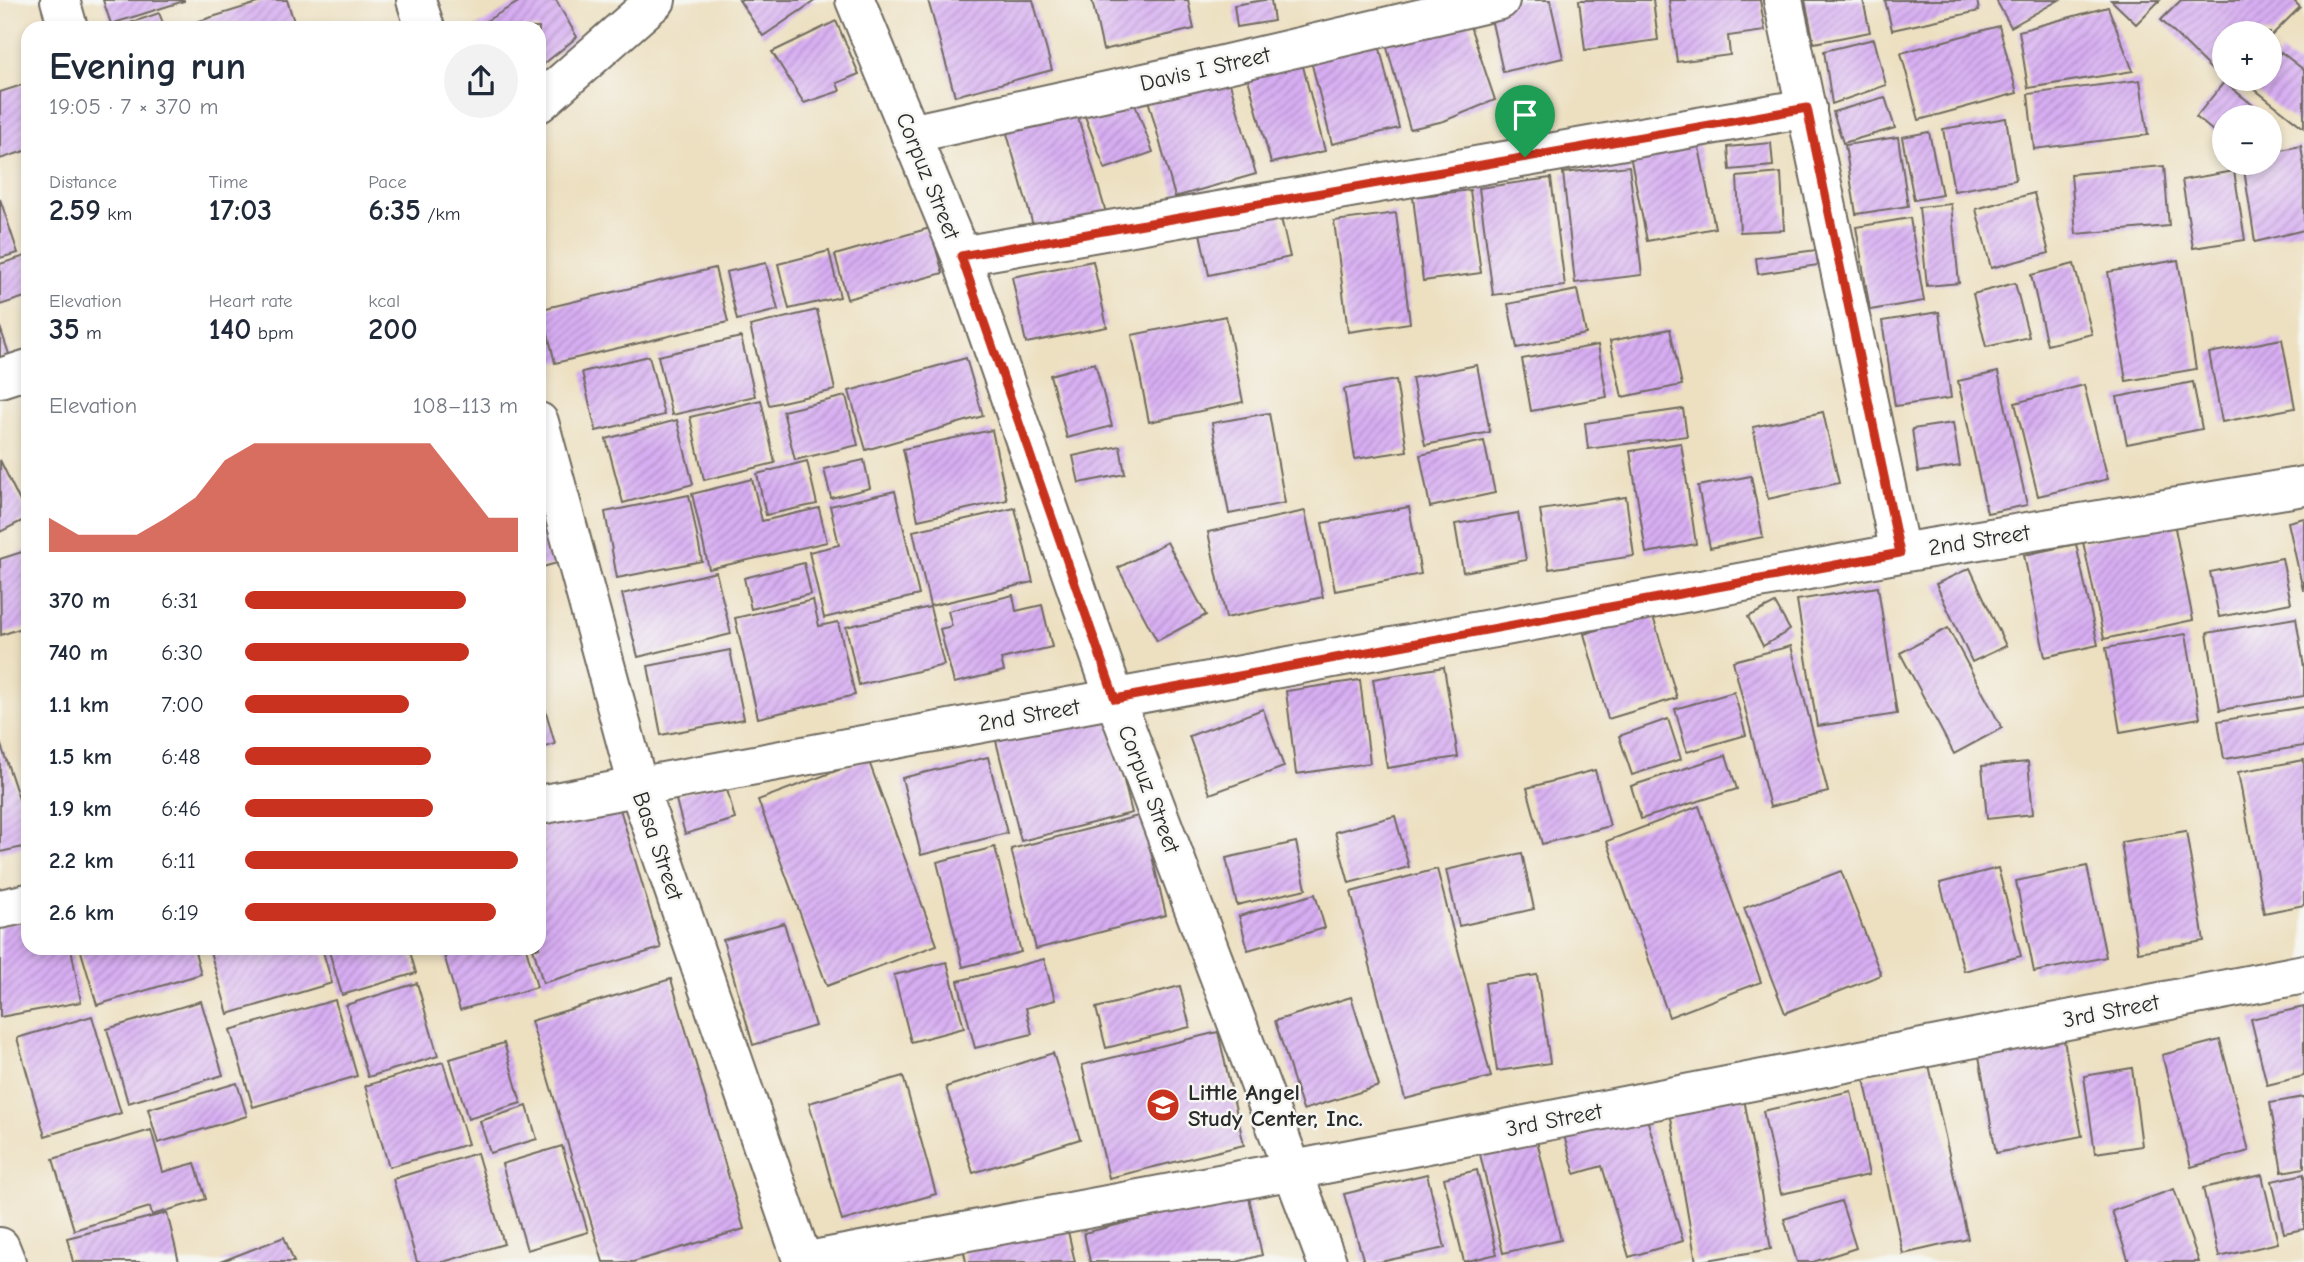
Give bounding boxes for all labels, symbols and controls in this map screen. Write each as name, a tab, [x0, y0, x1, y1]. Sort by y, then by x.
map controls	[2212, 21, 2282, 175]
button: +	[2212, 21, 2282, 91]
street label: Davis I Street	[1137, 41, 1274, 97]
button: share	[444, 44, 518, 118]
text: Evening run	[49, 45, 246, 89]
pin	[1495, 85, 1555, 157]
text: 19:05 · 7 × 370 m	[49, 93, 219, 120]
icon: arrive	[1506, 96, 1544, 134]
button: −	[2212, 105, 2282, 175]
street label: Corpuz Street	[890, 109, 966, 245]
text: Distance	[49, 171, 117, 193]
text: Time	[209, 171, 248, 193]
text: Pace	[368, 171, 407, 193]
text: 2.59	[49, 193, 101, 228]
text: 17:03	[209, 193, 272, 228]
text: 6:35	[368, 193, 421, 228]
text: km	[101, 203, 132, 225]
text: /km	[421, 203, 461, 225]
text: Elevation	[49, 290, 122, 312]
text: Heart rate	[209, 290, 292, 312]
text: kcal	[368, 290, 400, 312]
text: 35	[49, 312, 80, 347]
text: 140	[209, 312, 251, 347]
text: 200	[368, 312, 418, 347]
text: m	[80, 322, 102, 344]
text: bpm	[251, 322, 294, 344]
text: Elevation	[49, 392, 137, 419]
text: 108–113 m	[413, 392, 518, 419]
street label: 2nd Street	[1926, 518, 2033, 561]
text: 370 m	[49, 587, 110, 614]
text: 6:31	[161, 587, 198, 614]
text: 740 m	[49, 639, 108, 666]
text: 6:30	[161, 639, 203, 666]
text: 1.1 km	[49, 691, 109, 718]
text: 7:00	[161, 691, 204, 718]
street label: 2nd Street	[976, 693, 1083, 737]
street label: Corpuz Street	[1112, 721, 1186, 858]
text: 1.5 km	[49, 743, 112, 770]
text: 6:48	[161, 743, 201, 770]
street label: Basa Street	[627, 788, 690, 905]
text: 1.9 km	[49, 795, 112, 822]
text: 6:46	[161, 795, 201, 822]
text: 2.2 km	[49, 847, 114, 874]
text: 6:11	[161, 847, 196, 874]
text: 2.6 km	[49, 899, 114, 926]
text: 6:19	[161, 899, 199, 926]
street label: 3rd Street	[2061, 988, 2163, 1034]
place label: Little Angel Study Center, Inc.	[1188, 1079, 1363, 1132]
school or university icon: Little Angel Study Center, Inc.	[1144, 1086, 1182, 1124]
street label: 3rd Street	[1504, 1097, 1606, 1143]

